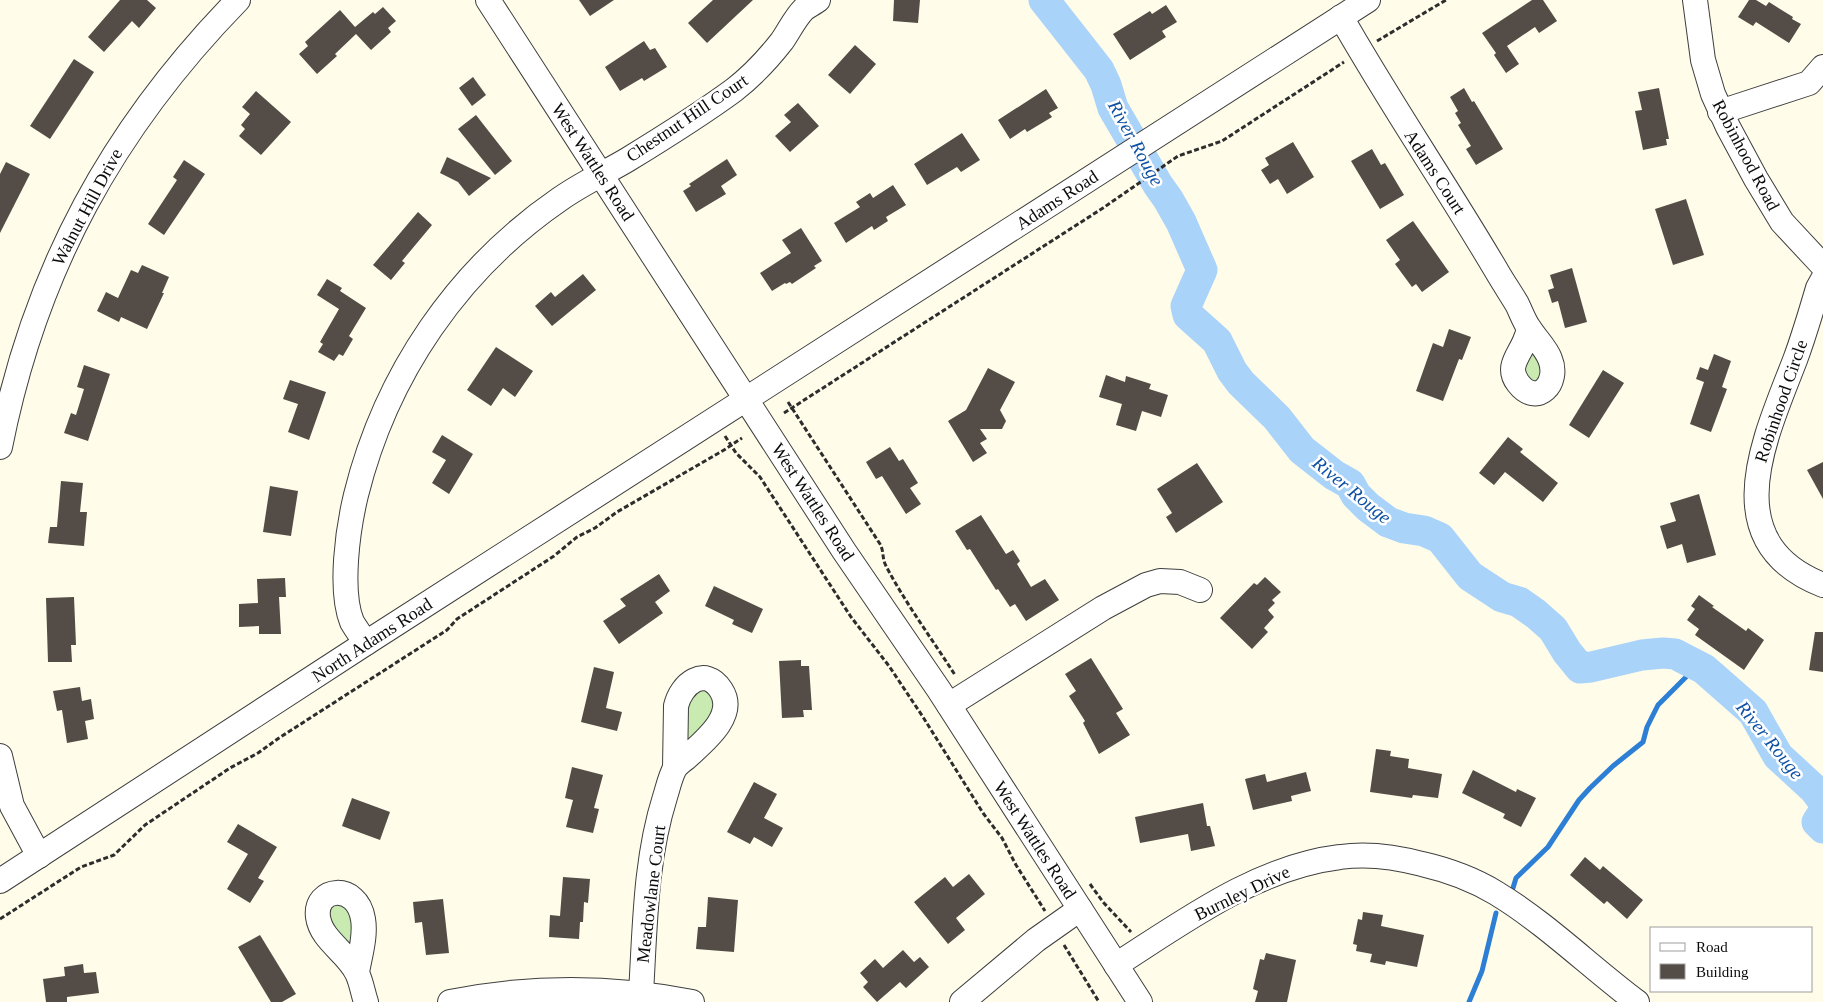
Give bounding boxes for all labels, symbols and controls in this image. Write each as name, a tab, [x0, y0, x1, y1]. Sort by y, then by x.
street label: Chestnut Hill Court	[623, 70, 751, 166]
water label: River Rouge	[1103, 96, 1168, 189]
street label: Robinhood Road	[1708, 96, 1784, 214]
street label: West Wattles Road	[548, 100, 638, 224]
street label: Adams Court	[1400, 126, 1470, 218]
street label: Walnut Hill Drive	[48, 145, 126, 269]
street label: Adams Road	[1012, 166, 1102, 234]
street label: Robinhood Circle	[1751, 337, 1811, 465]
street label: West Wattles Road	[768, 440, 858, 564]
water label: River Rouge	[1308, 451, 1395, 528]
street label: North Adams Road	[308, 594, 436, 686]
water label: River Rouge	[1731, 696, 1808, 783]
street label: West Wattles Road	[990, 778, 1080, 902]
street label: Meadowlane Court	[633, 824, 669, 964]
street label: Burnley Drive	[1191, 861, 1293, 925]
legend	[1650, 927, 1813, 992]
text: Road	[1696, 939, 1728, 955]
text: Building	[1696, 964, 1749, 980]

